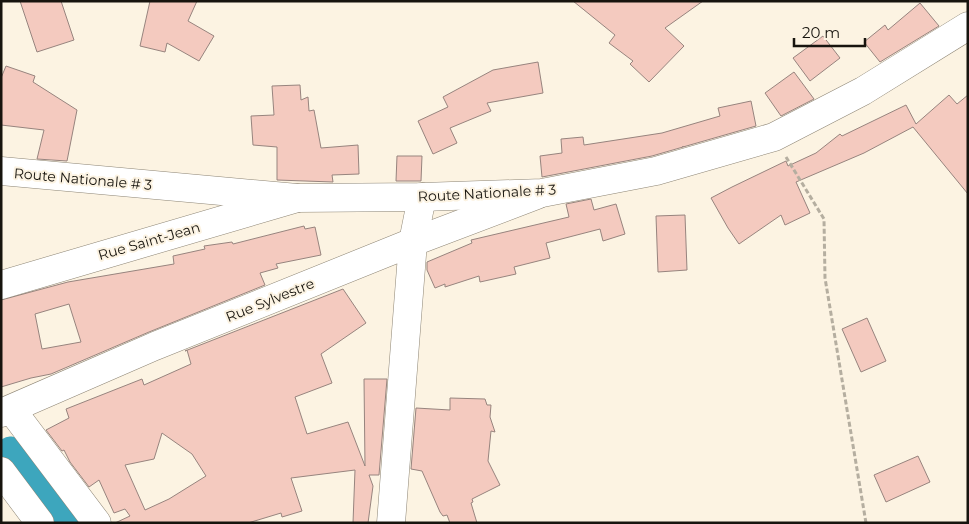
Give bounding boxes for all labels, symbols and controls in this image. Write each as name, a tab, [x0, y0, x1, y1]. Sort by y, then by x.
scale bar	[794, 15, 865, 47]
text: 20 m	[802, 23, 840, 42]
street label: Route Nationale # 3	[13, 164, 153, 194]
street label: Route Nationale # 3	[417, 180, 557, 206]
street label: Rue Saint-Jean	[96, 218, 202, 264]
street label: Rue Sylvestre	[223, 274, 317, 326]

